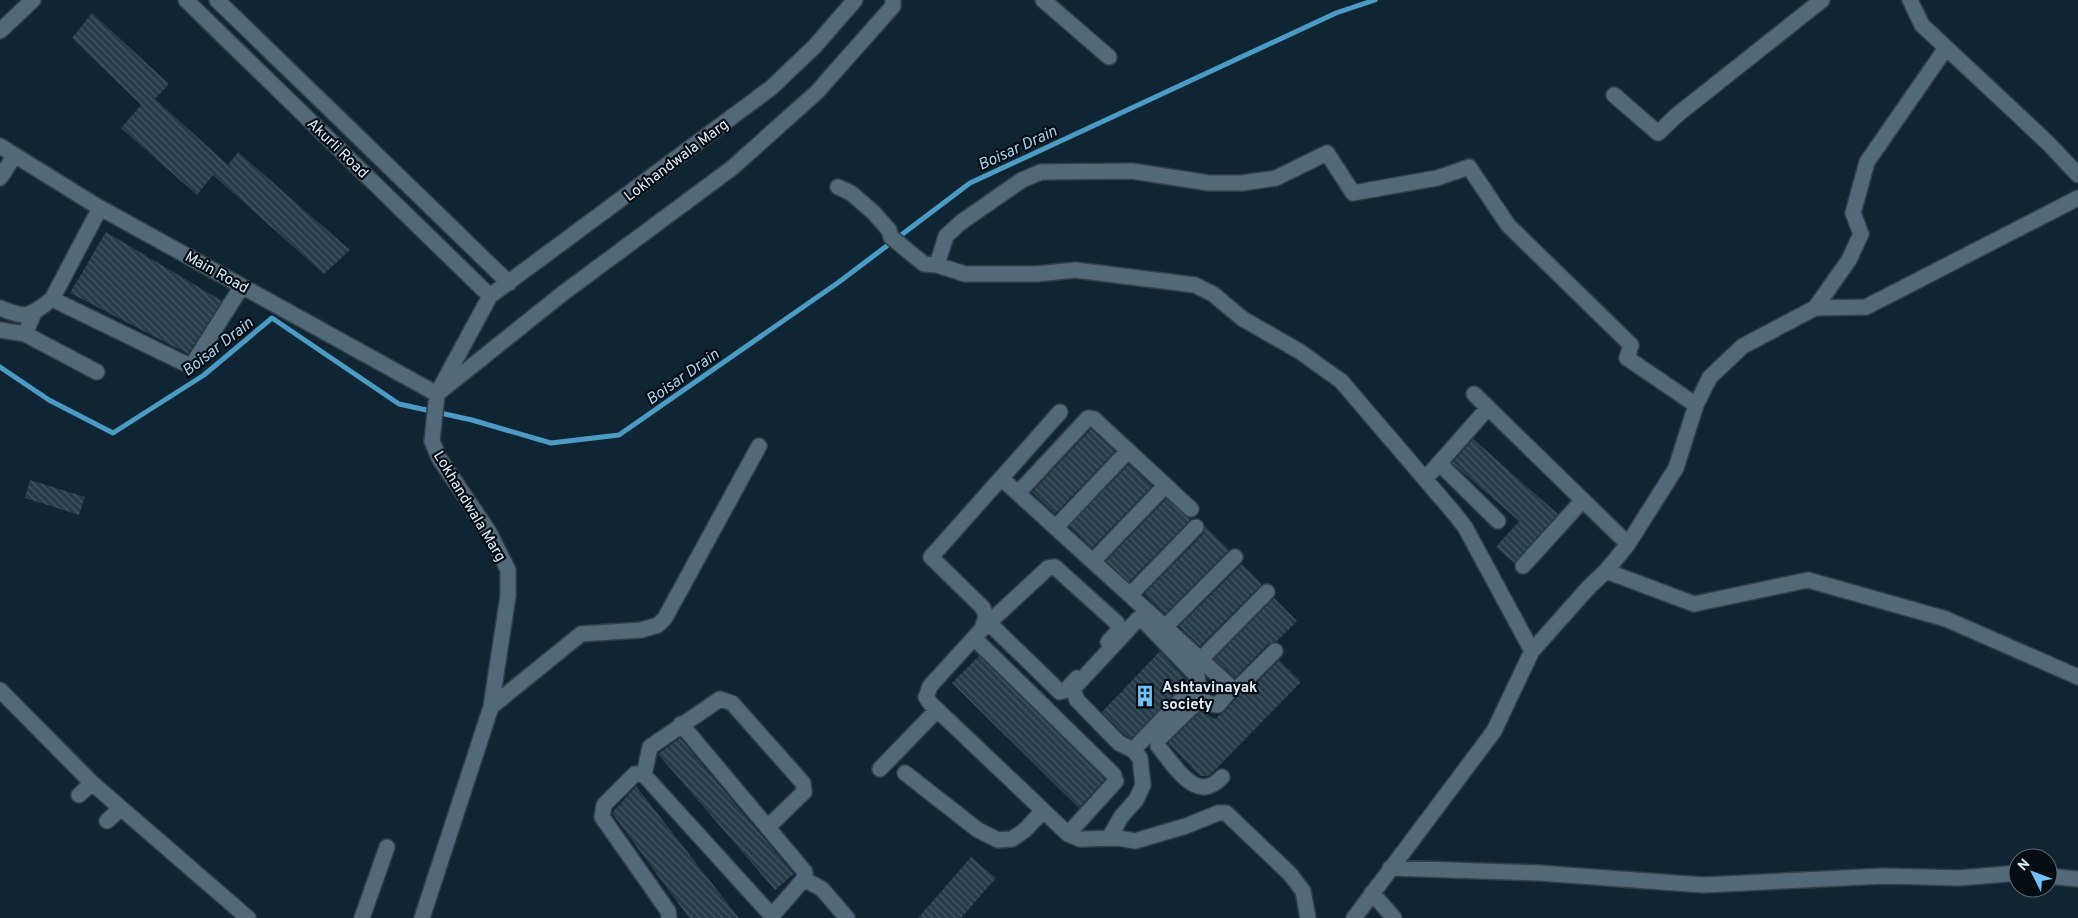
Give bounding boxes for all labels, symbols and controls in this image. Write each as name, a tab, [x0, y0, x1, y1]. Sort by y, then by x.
street label: Akurli Road	[302, 115, 372, 183]
street label: Lokhandwala Marg	[621, 116, 733, 207]
water label: Boisar Drain	[975, 122, 1061, 176]
street label: Main Road	[181, 248, 251, 299]
water label: Boisar Drain	[179, 313, 258, 382]
water label: Boisar Drain	[643, 345, 724, 410]
street label: Lokhandwala Marg	[428, 448, 509, 566]
place label: Ashtavinayak society	[1162, 679, 1257, 715]
building icon: Ashtavinayak society	[1132, 683, 1158, 709]
north arrow	[2008, 848, 2058, 898]
text: N	[2015, 856, 2034, 875]

